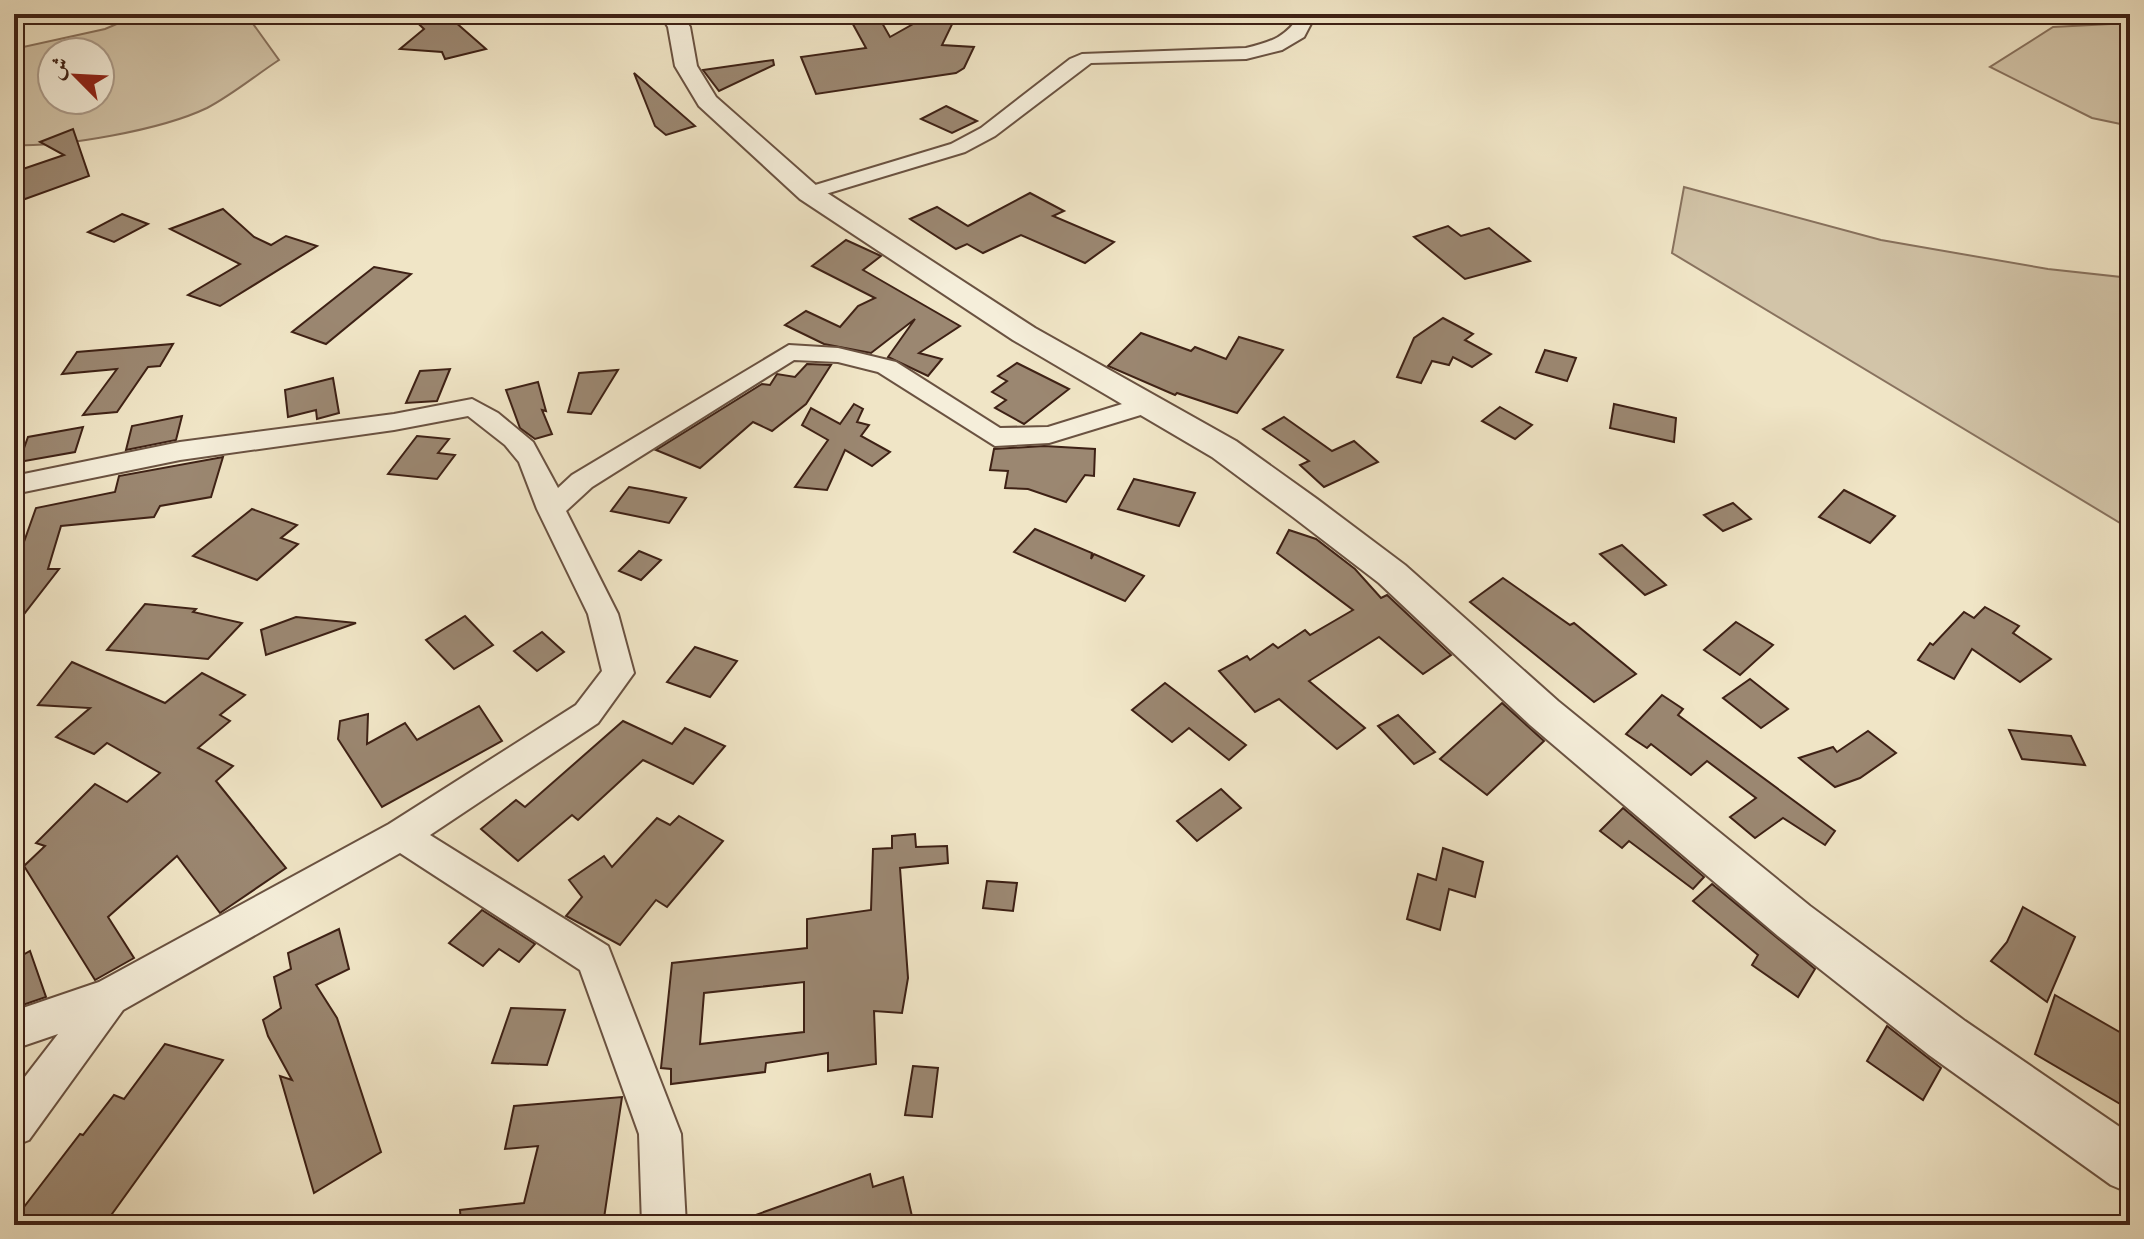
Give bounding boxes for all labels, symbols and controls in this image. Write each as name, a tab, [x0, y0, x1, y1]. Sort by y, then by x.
north arrow	[36, 36, 116, 116]
text: ش	[41, 52, 76, 84]

